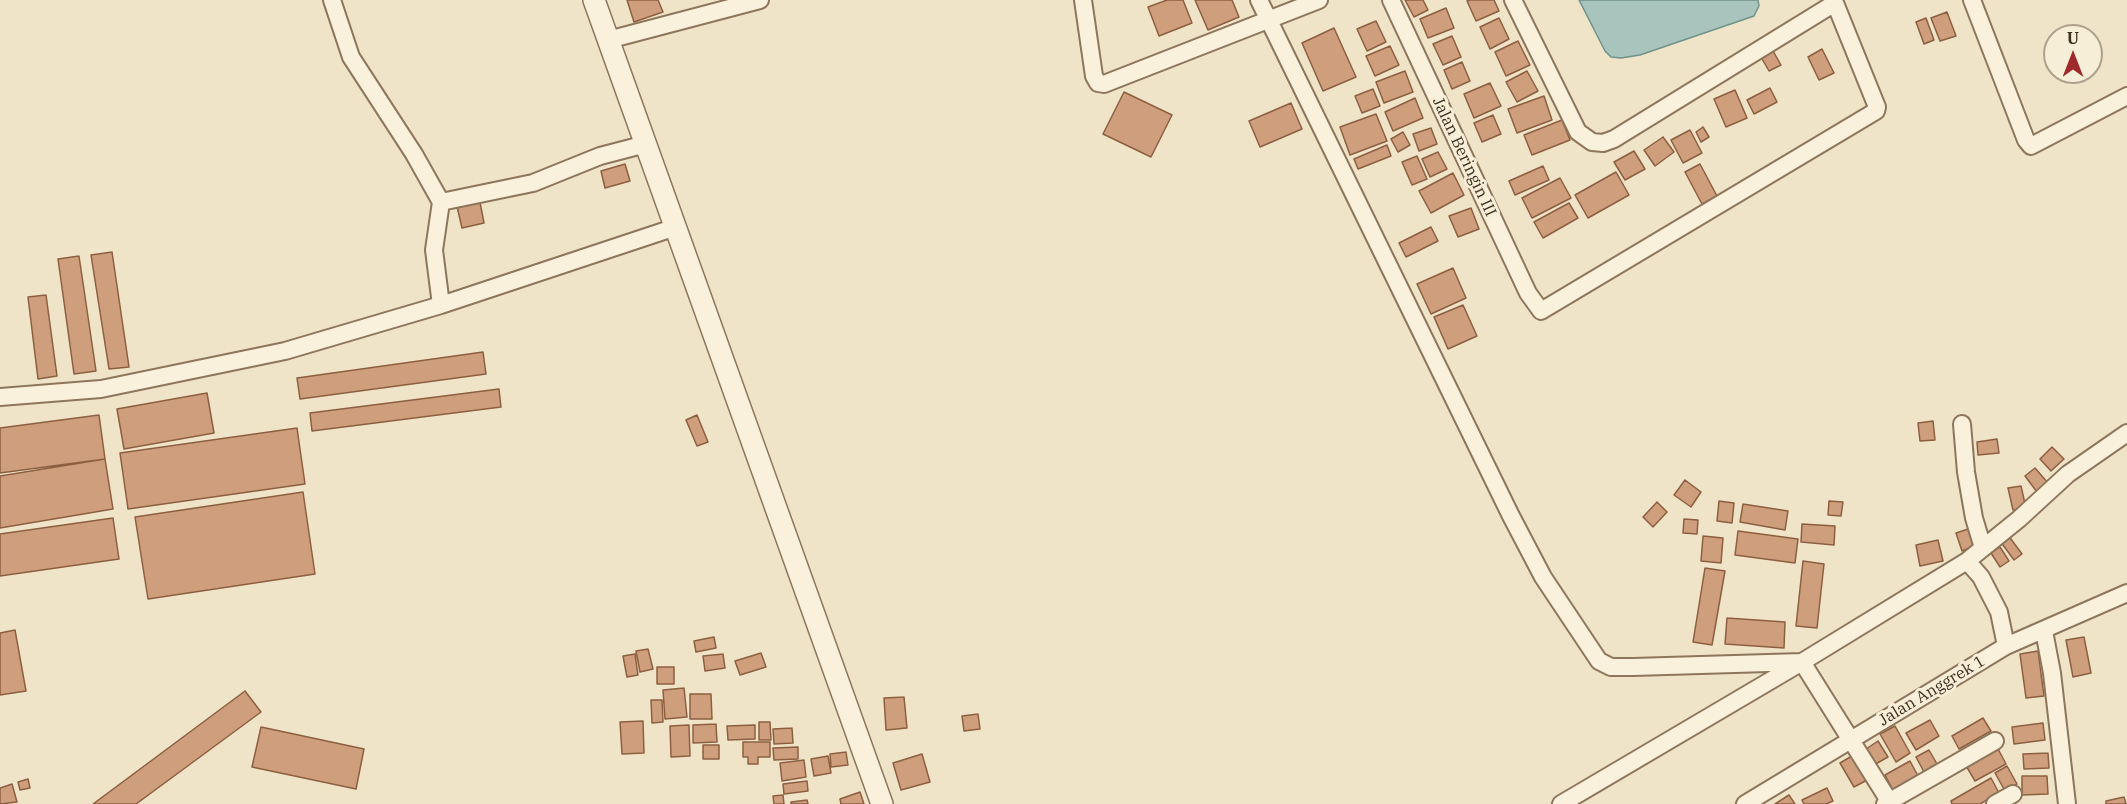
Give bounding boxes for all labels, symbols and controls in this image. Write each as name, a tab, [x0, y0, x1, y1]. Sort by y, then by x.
north arrow	[2043, 24, 2103, 84]
text: U	[2067, 28, 2079, 48]
street label: Jalan Beringin III	[1428, 94, 1500, 220]
street label: Jalan Anggrek 1	[1875, 652, 1989, 730]

